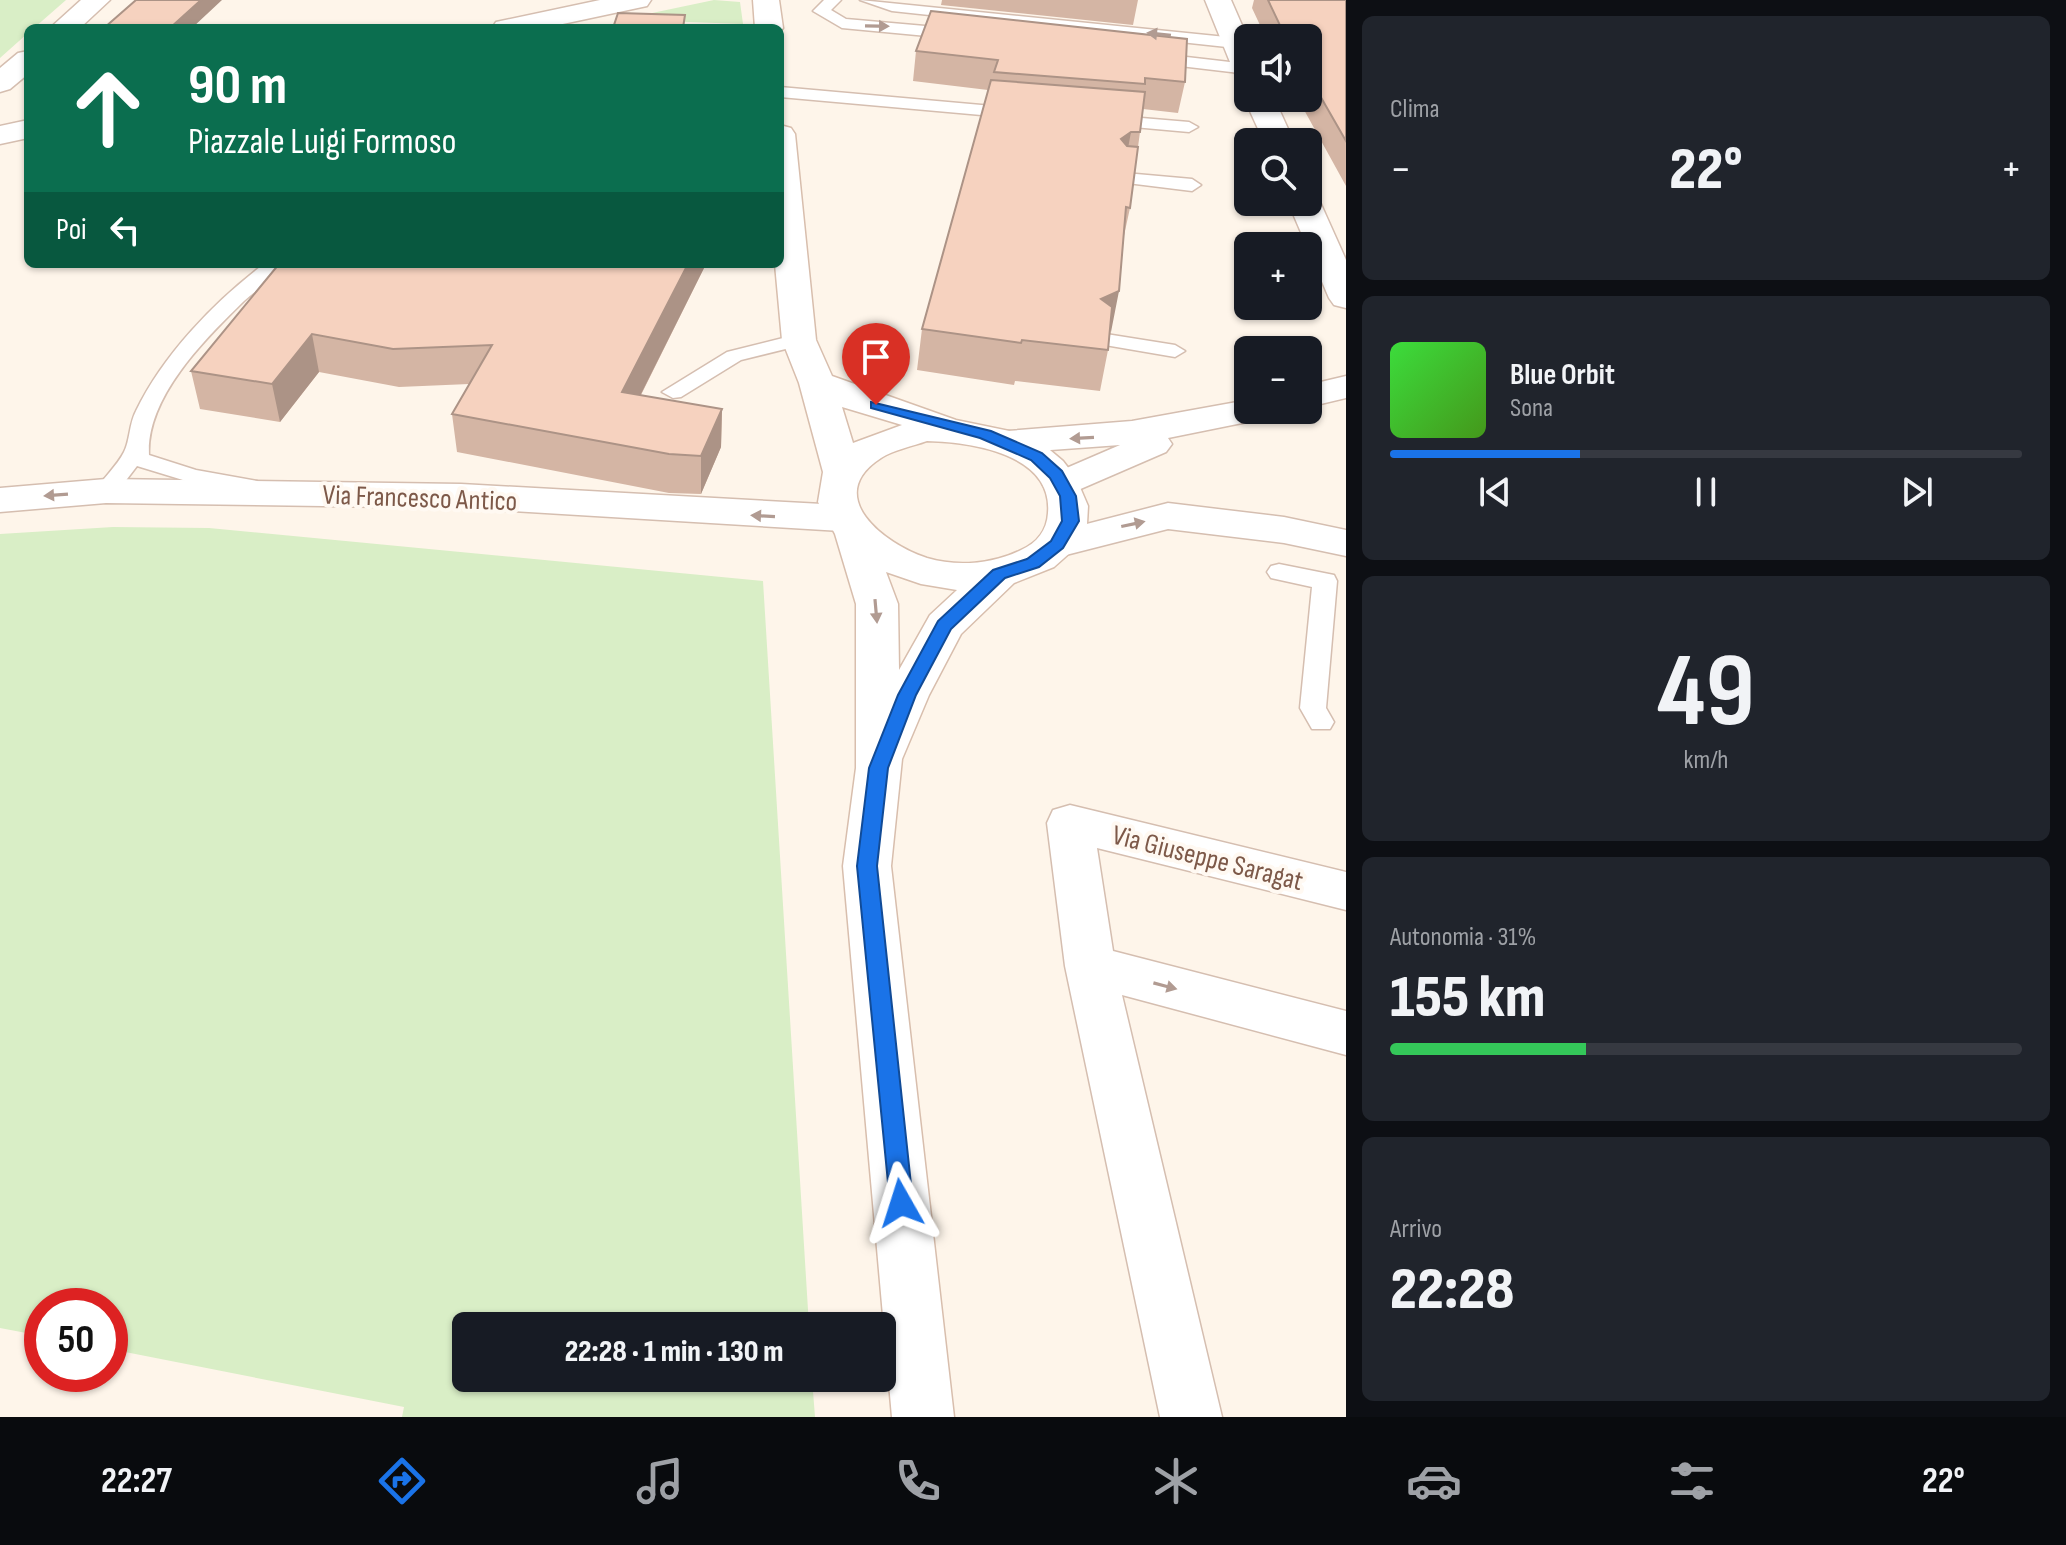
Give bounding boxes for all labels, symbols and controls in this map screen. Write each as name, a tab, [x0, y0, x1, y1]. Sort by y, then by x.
one-way arrow	[865, 19, 890, 32]
map controls	[1234, 24, 1322, 424]
button: sound	[1234, 24, 1322, 112]
one-way arrow	[1146, 28, 1171, 41]
text: 90 m	[188, 53, 287, 120]
icon: ahead	[56, 56, 160, 160]
text: Clima	[1390, 94, 1440, 125]
text: Piazzale Luigi Formoso	[188, 121, 457, 164]
button: search	[1234, 128, 1322, 216]
text: 22°	[1669, 134, 1743, 206]
text: −	[1390, 143, 1412, 196]
text: +	[2000, 143, 2022, 196]
icon: left	[103, 208, 147, 252]
text: Poi	[56, 212, 87, 248]
button: +	[1234, 232, 1322, 320]
pin	[842, 323, 910, 405]
icon: arrive	[854, 335, 898, 379]
button: −	[1234, 336, 1322, 424]
text: Blue Orbit	[1510, 357, 1615, 393]
text: Sona	[1510, 393, 1553, 424]
one-way arrow	[1069, 432, 1094, 445]
icon: previous	[1473, 470, 1517, 514]
icon: pause	[1684, 470, 1728, 514]
icon: next	[1895, 470, 1939, 514]
street label: Via Francesco Antico	[322, 479, 518, 518]
one-way arrow	[43, 489, 68, 502]
one-way arrow	[750, 509, 775, 522]
one-way arrow	[1121, 517, 1146, 530]
one-way arrow	[869, 598, 882, 623]
text: 49	[1657, 630, 1755, 755]
text: km/h	[1684, 745, 1728, 776]
street label: Via Giuseppe Saragat	[1109, 819, 1306, 898]
text: Autonomia · 31%	[1390, 922, 1536, 953]
text: 155 km	[1390, 962, 1545, 1034]
one-way arrow	[1153, 980, 1178, 992]
position arrow	[859, 1161, 943, 1245]
text: Arrivo	[1390, 1214, 1442, 1245]
text: 22:28	[1390, 1254, 1514, 1326]
speed limit sign: 50	[24, 1288, 128, 1392]
text: 22:28 · 1 min · 130 m	[565, 1334, 783, 1370]
icon: directions	[374, 1453, 430, 1509]
icon: music	[632, 1453, 688, 1509]
icon: phone	[890, 1453, 946, 1509]
icon: climate	[1148, 1453, 1204, 1509]
icon: car	[1406, 1453, 1462, 1509]
icon: filters	[1664, 1453, 1720, 1509]
text: 22:27	[101, 1460, 172, 1503]
text: 22°	[1922, 1460, 1965, 1503]

